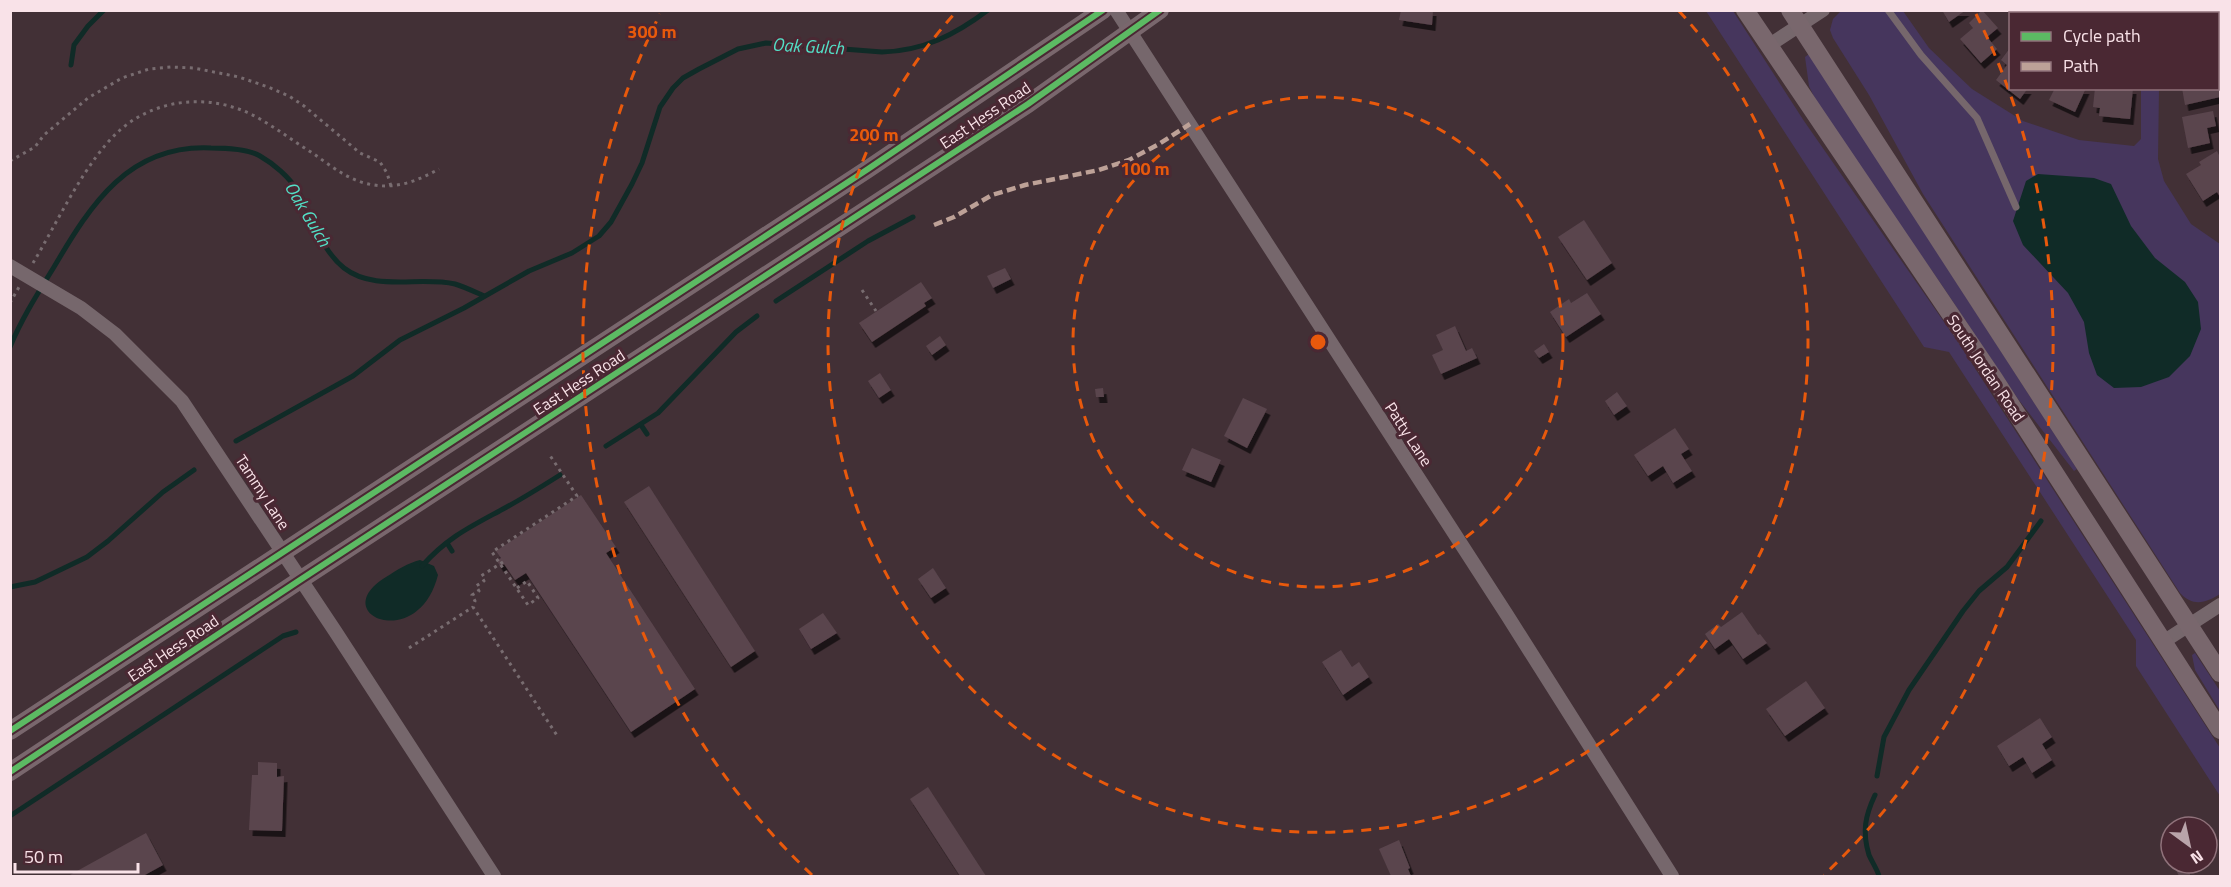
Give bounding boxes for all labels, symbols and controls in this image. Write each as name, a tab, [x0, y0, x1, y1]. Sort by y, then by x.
legend	[2009, 12, 2219, 90]
text: 300 m	[627, 18, 677, 45]
text: Cycle path	[2063, 22, 2141, 49]
water label: Oak Gulch	[771, 31, 846, 61]
text: Path	[2063, 52, 2099, 79]
street label: East Hess Road	[935, 76, 1035, 154]
text: 200 m	[849, 121, 899, 148]
text: 100 m	[1120, 155, 1170, 182]
water label: Oak Gulch	[278, 176, 339, 253]
street label: South Jordan Road	[1941, 310, 2031, 426]
centre of rings	[1308, 332, 1328, 352]
street label: East Hess Road	[528, 343, 630, 421]
street label: Patty Lane	[1379, 397, 1439, 471]
street label: Tammy Lane	[230, 450, 296, 534]
street label: East Hess Road	[123, 609, 223, 687]
north arrow	[2159, 815, 2219, 875]
scale bar	[15, 836, 138, 874]
text: 50 m	[24, 843, 63, 870]
text: N	[2186, 844, 2208, 871]

